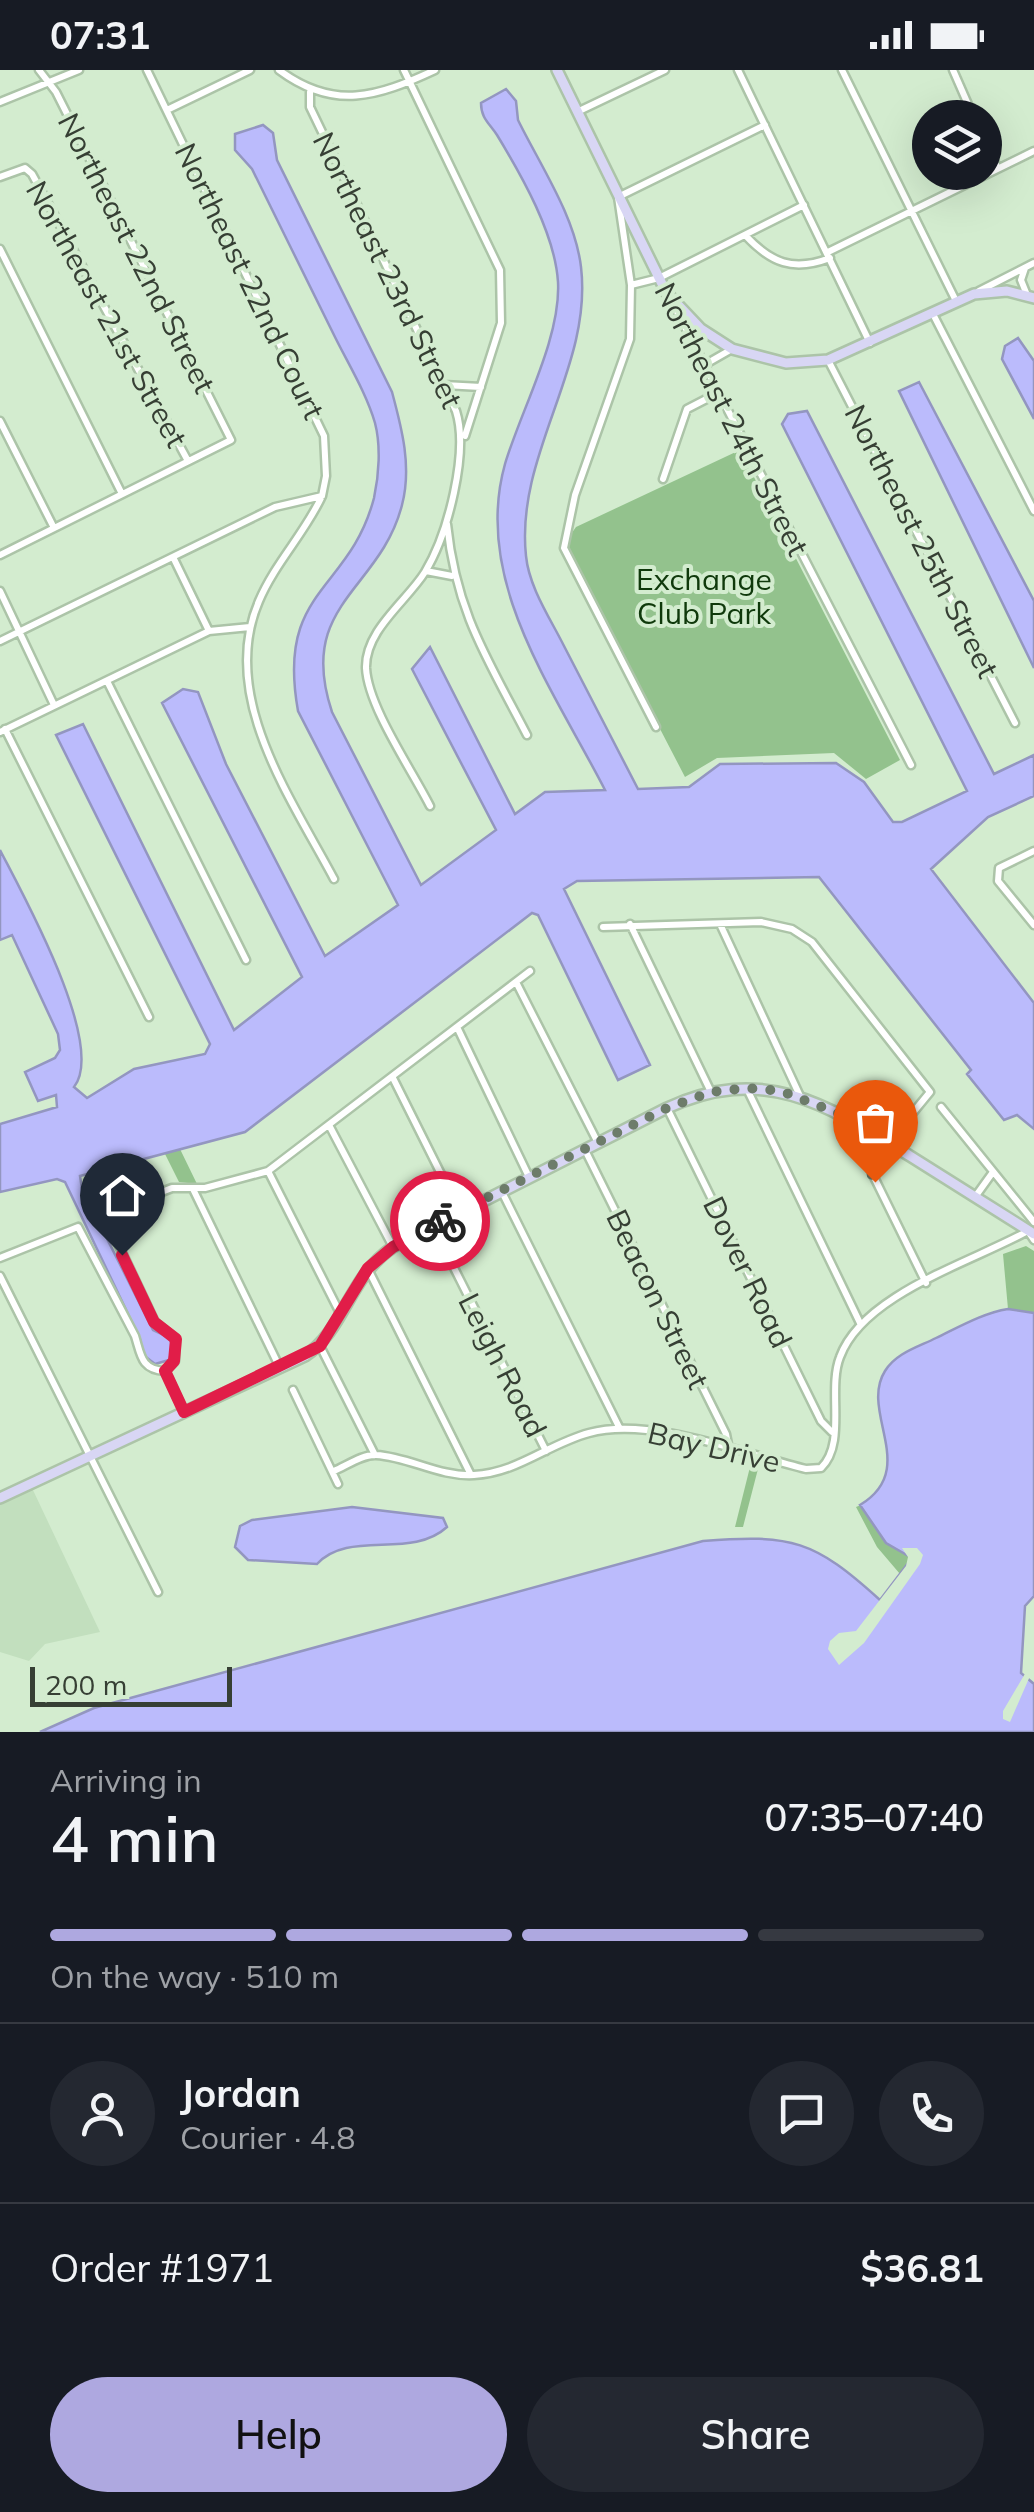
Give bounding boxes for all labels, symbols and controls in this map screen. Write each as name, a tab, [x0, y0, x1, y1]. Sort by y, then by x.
text: 07:31	[50, 11, 151, 59]
map controls	[912, 100, 1002, 190]
button: layers	[912, 100, 1002, 190]
street label: Northeast 22nd Street	[50, 107, 224, 399]
street label: Northeast 23rd Street	[305, 126, 471, 414]
street label: Northeast 22nd Court	[167, 137, 333, 425]
street label: Northeast 21st Street	[18, 174, 196, 454]
street label: Northeast 24th Street	[647, 276, 817, 562]
street label: Northeast 25th Street	[837, 398, 1007, 684]
park label: Exchange Club Park	[636, 560, 772, 632]
pin	[833, 1080, 918, 1183]
icon: bag	[848, 1095, 903, 1150]
pin	[80, 1153, 165, 1256]
icon: home	[95, 1168, 150, 1223]
courier	[390, 1171, 490, 1271]
street label: Dover Road	[695, 1190, 801, 1354]
icon: bike	[413, 1194, 468, 1249]
street label: Beacon Street	[598, 1203, 718, 1395]
street label: Leigh Road	[450, 1287, 556, 1443]
street label: Bay Drive	[644, 1413, 784, 1481]
scale bar	[30, 1662, 232, 1706]
text: 200 m	[45, 1667, 127, 1702]
text: Arriving in	[50, 1760, 202, 1800]
text: 07:35–07:40	[764, 1793, 984, 1841]
text: 4 min	[50, 1797, 219, 1878]
text: On the way · 510 m	[50, 1956, 339, 1996]
button: person	[50, 2061, 155, 2166]
button: chat	[749, 2061, 854, 2166]
button: phone	[879, 2061, 984, 2166]
text: Jordan	[180, 2069, 301, 2117]
text: Courier · 4.8	[180, 2117, 356, 2157]
text: Order #1971	[50, 2244, 274, 2292]
text: $36.81	[861, 2244, 984, 2292]
button: Help	[50, 2377, 507, 2492]
button: Share	[527, 2377, 984, 2492]

